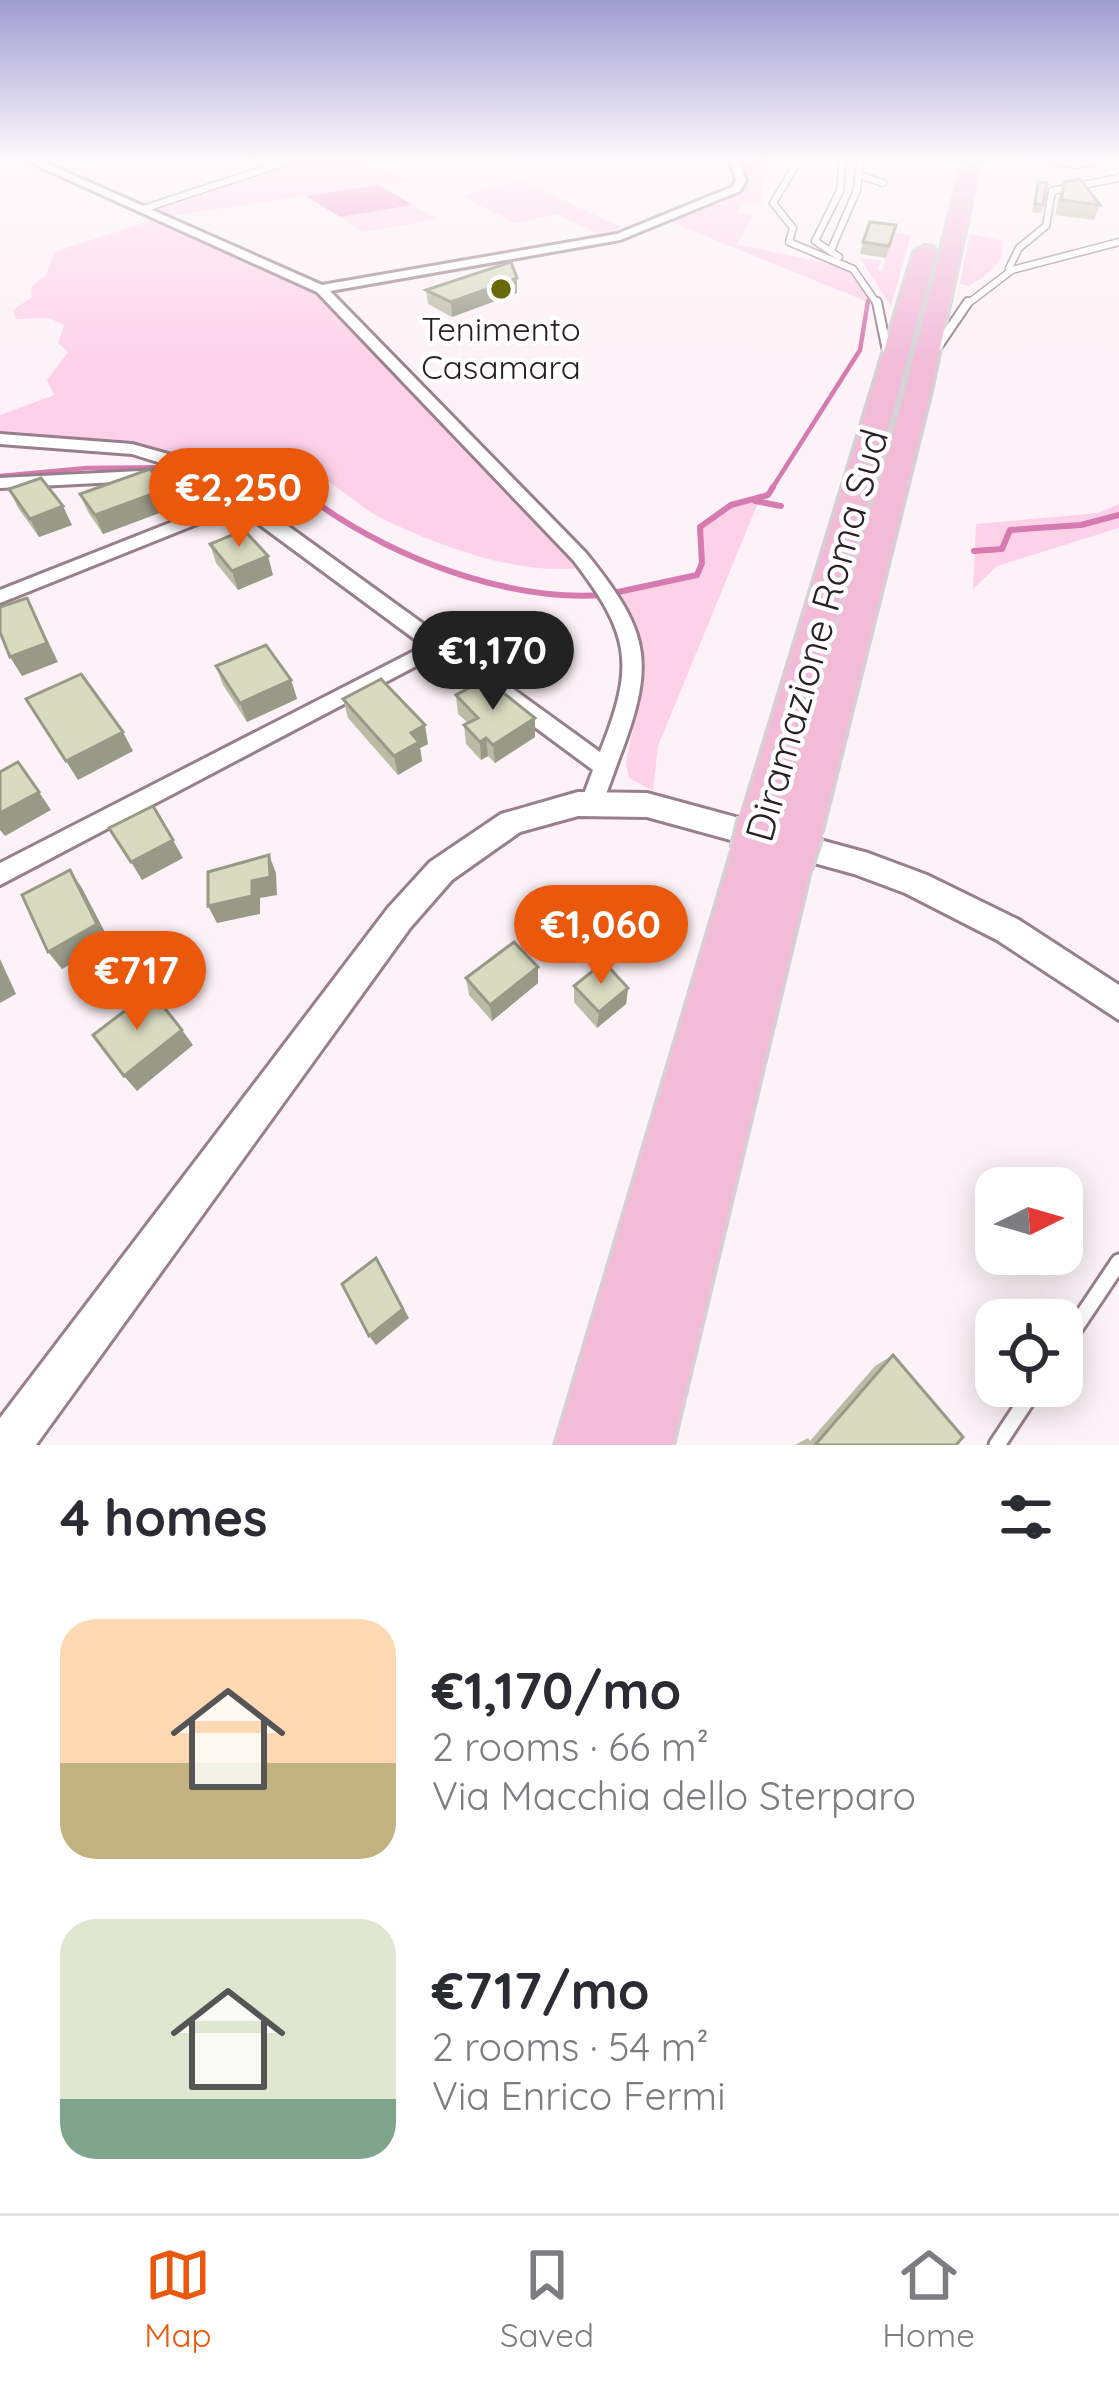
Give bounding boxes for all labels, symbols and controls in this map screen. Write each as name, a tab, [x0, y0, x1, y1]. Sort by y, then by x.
marker: Tenimento Casamara	[488, 276, 514, 302]
place label: Tenimento Casamara	[421, 308, 581, 387]
street label: Diramazione Roma Sud	[734, 423, 898, 847]
pin: €2,250	[141, 448, 337, 550]
text: €2,250	[176, 462, 302, 511]
pin: €1,170	[395, 611, 591, 713]
text: €1,170	[439, 625, 547, 674]
pin: €1,060	[503, 885, 699, 987]
text: €1,060	[541, 899, 661, 948]
pin: €717	[66, 931, 208, 1033]
text: €717	[95, 945, 179, 994]
north arrow	[975, 1167, 1083, 1275]
map controls	[975, 1167, 1083, 1407]
button: locate	[975, 1299, 1083, 1407]
icon: filters	[993, 1484, 1059, 1550]
text: 4 homes	[60, 1485, 268, 1549]
text: €1,170/mo	[432, 1658, 681, 1722]
icon: home	[156, 1667, 300, 1811]
text: 2 rooms · 66 m²	[432, 1722, 709, 1771]
text: Via Macchia dello Sterparo	[432, 1771, 916, 1820]
text: €717/mo	[432, 1958, 650, 2022]
icon: home	[156, 1967, 300, 2111]
text: 2 rooms · 54 m²	[432, 2022, 709, 2071]
text: Via Enrico Fermi	[432, 2071, 725, 2120]
tab: Map	[144, 2242, 211, 2355]
tab: Saved	[500, 2242, 594, 2355]
tab: Home	[882, 2242, 975, 2355]

